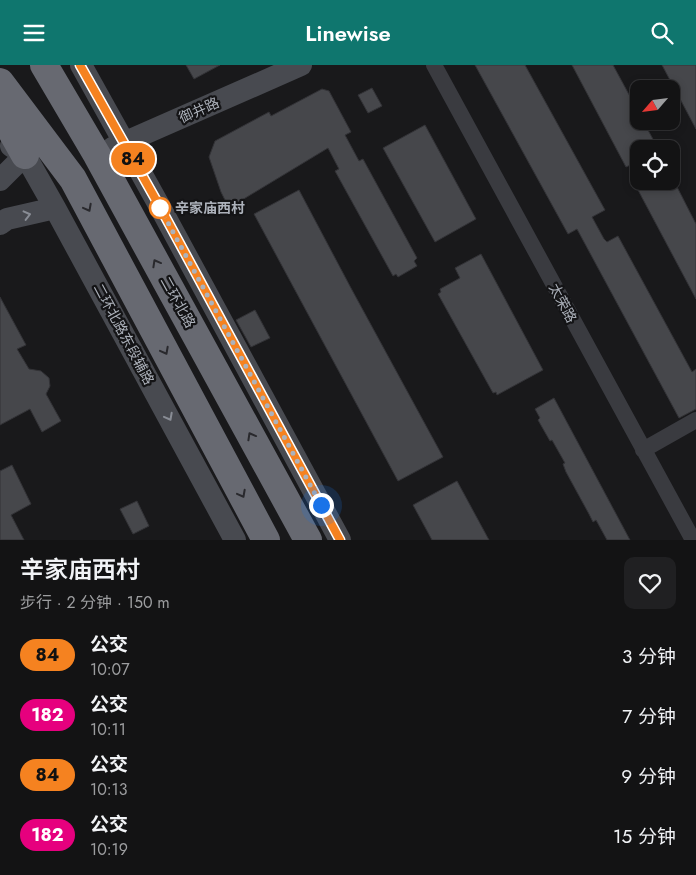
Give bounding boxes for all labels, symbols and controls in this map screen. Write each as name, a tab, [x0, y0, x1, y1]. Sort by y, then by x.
text: Linewise	[305, 17, 391, 49]
icon: menu	[20, 19, 48, 47]
icon: search	[648, 19, 676, 47]
north arrow	[630, 80, 680, 130]
map controls	[630, 80, 680, 190]
street label: 御井路	[176, 92, 222, 128]
button: locate	[630, 140, 680, 190]
line badge: 84	[110, 143, 156, 175]
text: 84	[121, 146, 145, 172]
marker: 辛家庙西村	[149, 197, 171, 219]
place label: 辛家庙西村	[175, 198, 245, 218]
one-way arrow	[82, 202, 92, 211]
one-way arrow	[23, 210, 32, 221]
one-way arrow	[152, 259, 162, 268]
street label: 二环北路	[156, 273, 200, 331]
street label: 二环北路东段辅路	[89, 280, 159, 388]
street label: 太荣路	[544, 280, 582, 326]
one-way arrow	[159, 345, 169, 354]
one-way arrow	[162, 412, 172, 421]
one-way arrow	[248, 432, 258, 441]
one-way arrow	[236, 489, 246, 498]
your location	[309, 493, 334, 518]
text: 辛家庙西村	[20, 552, 140, 587]
button: heart	[624, 557, 676, 609]
text: 步行 · 2 分钟 · 150 m	[20, 591, 170, 614]
text: 公交	[90, 631, 128, 658]
text: 84	[36, 642, 59, 668]
text: 3 分钟	[622, 643, 676, 670]
text: 10:07	[90, 658, 130, 681]
text: 公交	[90, 691, 128, 718]
text: 182	[31, 702, 64, 728]
text: 7 分钟	[622, 703, 676, 730]
text: 10:11	[90, 718, 126, 741]
text: 公交	[90, 751, 128, 778]
text: 84	[36, 762, 59, 788]
text: 9 分钟	[621, 763, 676, 790]
text: 10:13	[90, 778, 128, 801]
text: 公交	[90, 811, 128, 838]
text: 182	[31, 822, 64, 848]
text: 15 分钟	[613, 823, 676, 850]
text: 10:19	[90, 838, 128, 861]

